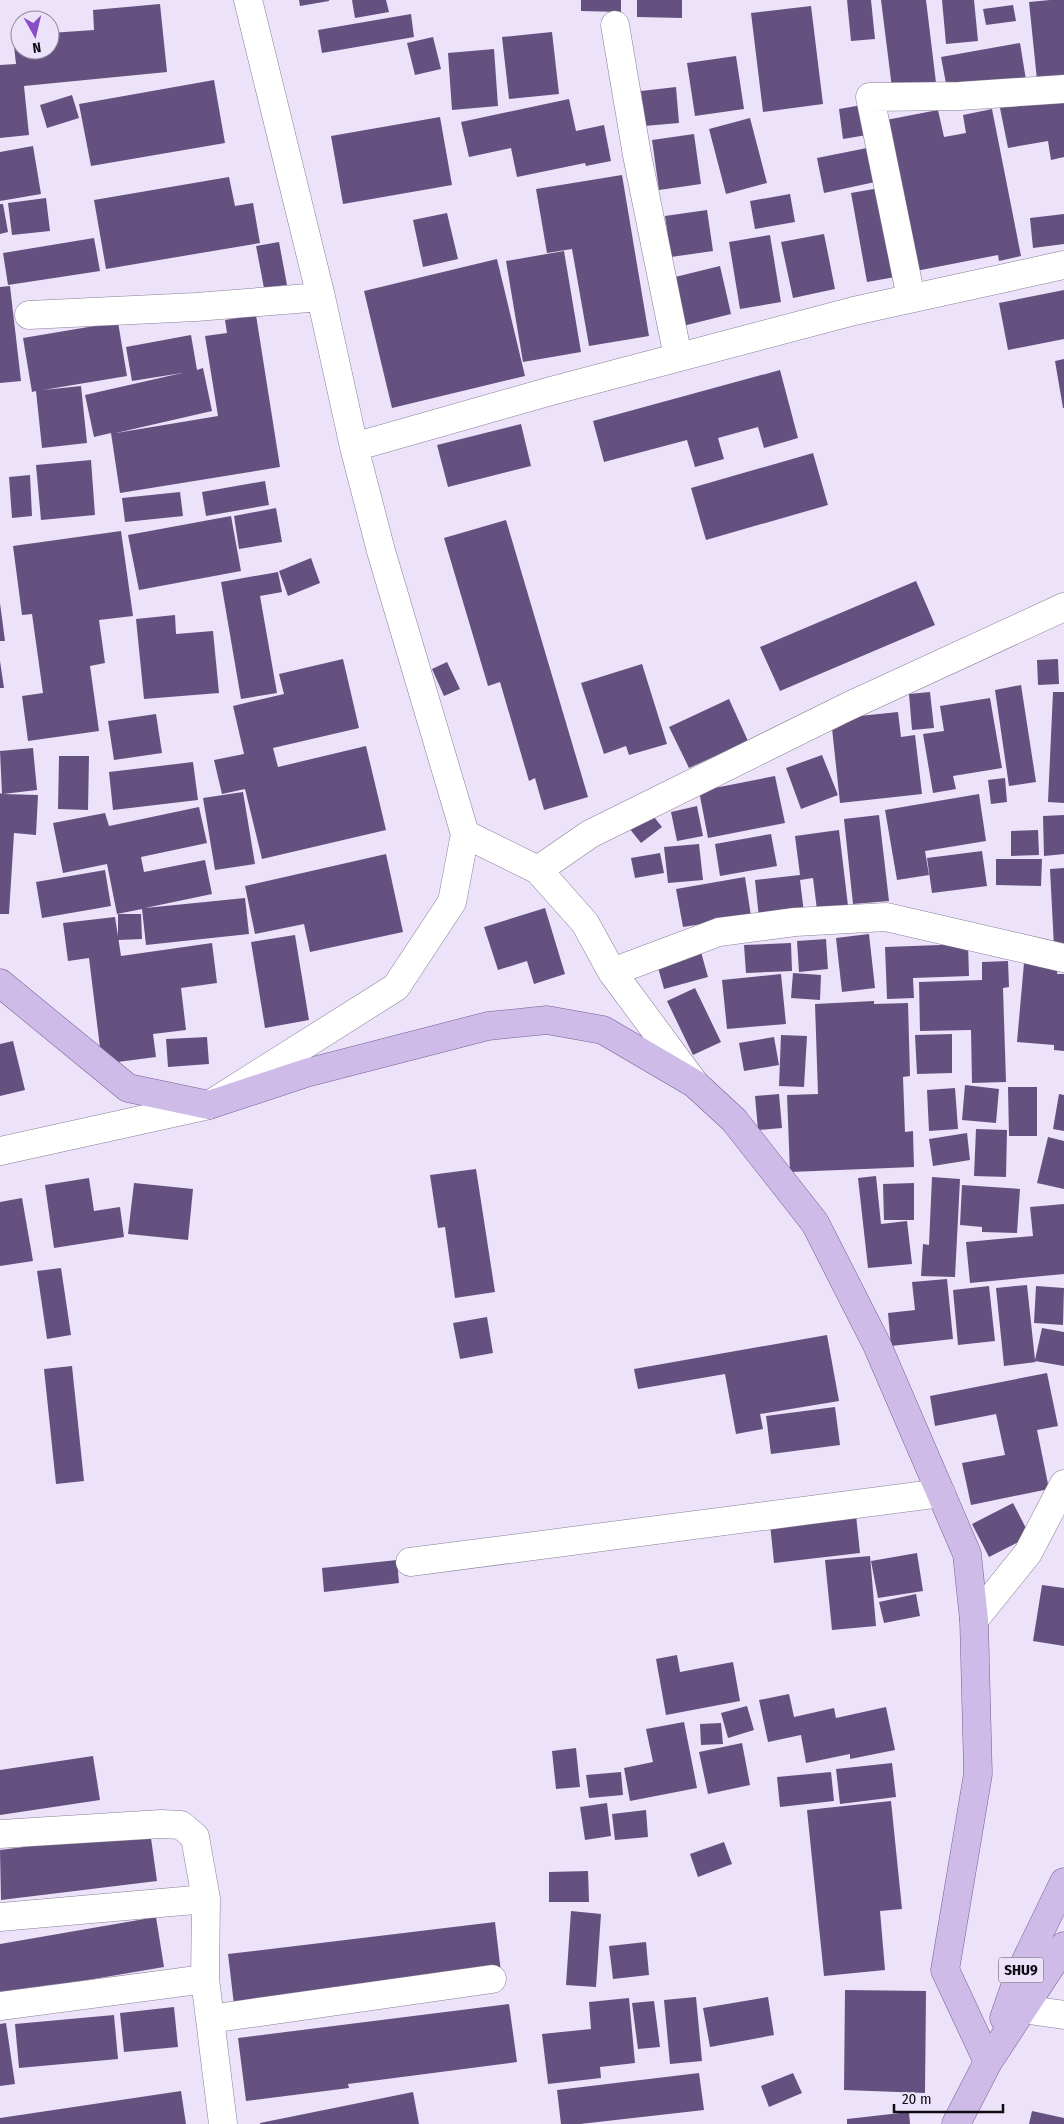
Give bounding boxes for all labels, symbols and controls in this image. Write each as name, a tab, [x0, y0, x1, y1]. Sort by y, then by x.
north arrow	[10, 10, 60, 60]
text: N	[31, 38, 42, 56]
road number: SHU9	[998, 1958, 1044, 1982]
scale bar	[894, 2082, 1003, 2114]
text: 20 m	[902, 2090, 932, 2108]

